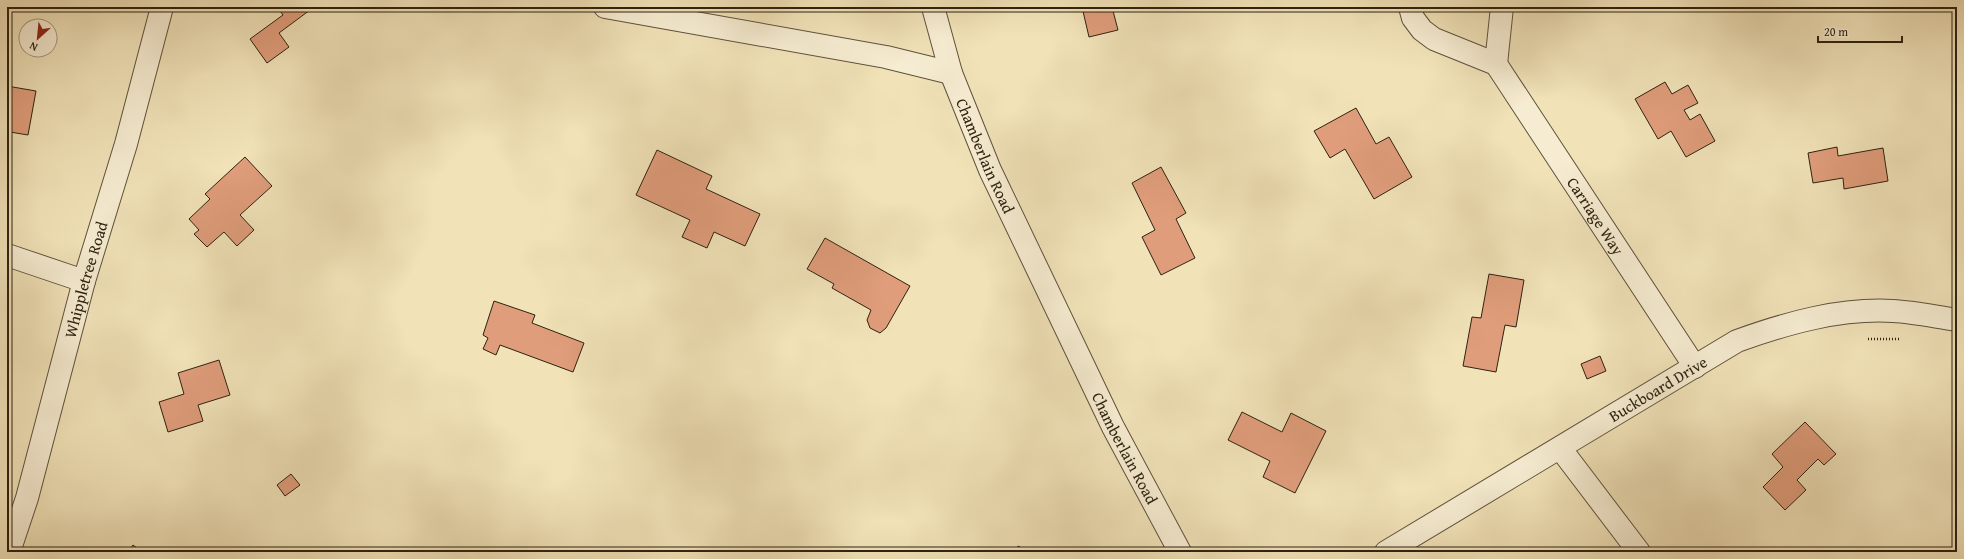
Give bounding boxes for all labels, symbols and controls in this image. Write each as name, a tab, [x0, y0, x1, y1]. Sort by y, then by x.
north arrow	[18, 18, 58, 58]
scale bar	[1818, 18, 1902, 44]
text: 20 m	[1824, 23, 1848, 40]
text: N	[26, 38, 40, 56]
street label: Chamberlain Road	[950, 94, 1021, 218]
street label: Carriage Way	[1561, 172, 1630, 260]
street label: Whippletree Road	[58, 218, 114, 341]
street label: Buckboard Drive	[1604, 350, 1712, 428]
street label: Chamberlain Road	[1086, 388, 1164, 509]

